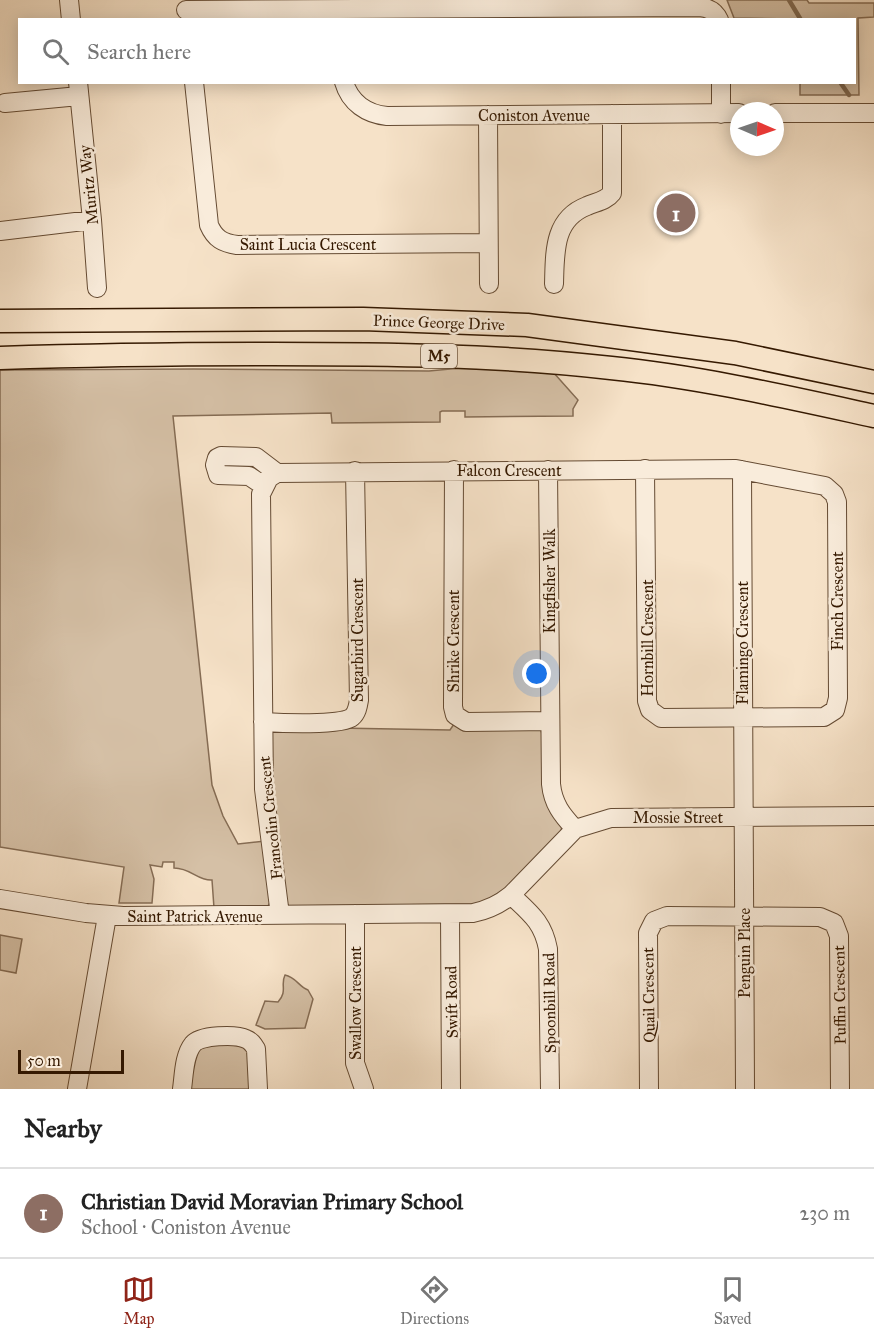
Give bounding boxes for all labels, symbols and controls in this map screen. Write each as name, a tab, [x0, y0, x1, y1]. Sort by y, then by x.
search box	[18, 18, 856, 84]
icon: search	[39, 35, 72, 68]
text: Search here	[87, 38, 191, 65]
north arrow	[730, 102, 784, 156]
street label: Coniston Avenue	[478, 106, 590, 125]
street label: Muritz Way	[75, 144, 102, 226]
pin: 1	[656, 190, 696, 236]
street label: Saint Lucia Crescent	[240, 235, 377, 254]
street label: Prince George Drive	[373, 311, 506, 335]
road number: M5	[421, 344, 457, 368]
street label: Falcon Crescent	[456, 461, 562, 480]
street label: Kingfisher Walk	[540, 528, 560, 633]
street label: Finch Crescent	[828, 551, 847, 651]
street label: Sugarbird Crescent	[348, 577, 368, 702]
street label: Hornbill Crescent	[638, 579, 657, 697]
street label: Flamingo Crescent	[733, 581, 753, 705]
street label: Shrike Crescent	[444, 589, 463, 692]
your location	[522, 659, 551, 688]
street label: Francolin Crescent	[255, 755, 286, 881]
street label: Mossie Street	[633, 808, 724, 827]
street label: Saint Patrick Avenue	[127, 907, 263, 926]
street label: Penguin Place	[735, 907, 755, 998]
street label: Puffin Crescent	[829, 945, 850, 1045]
street label: Swallow Crescent	[346, 946, 365, 1060]
street label: Quail Crescent	[638, 947, 659, 1043]
street label: Spoonbill Road	[539, 953, 560, 1053]
street label: Swift Road	[441, 966, 462, 1038]
scale bar	[18, 1047, 124, 1074]
text: 50 m	[27, 1051, 61, 1070]
text: Nearby	[24, 1112, 102, 1144]
text: Christian David Moravian Primary School	[81, 1188, 463, 1215]
text: 1	[40, 1201, 47, 1225]
text: 230 m	[799, 1201, 850, 1225]
text: School · Coniston Avenue	[81, 1215, 291, 1239]
tab: Map	[122, 1273, 155, 1328]
tab: Directions	[400, 1273, 469, 1328]
tab: Saved	[714, 1273, 752, 1328]

